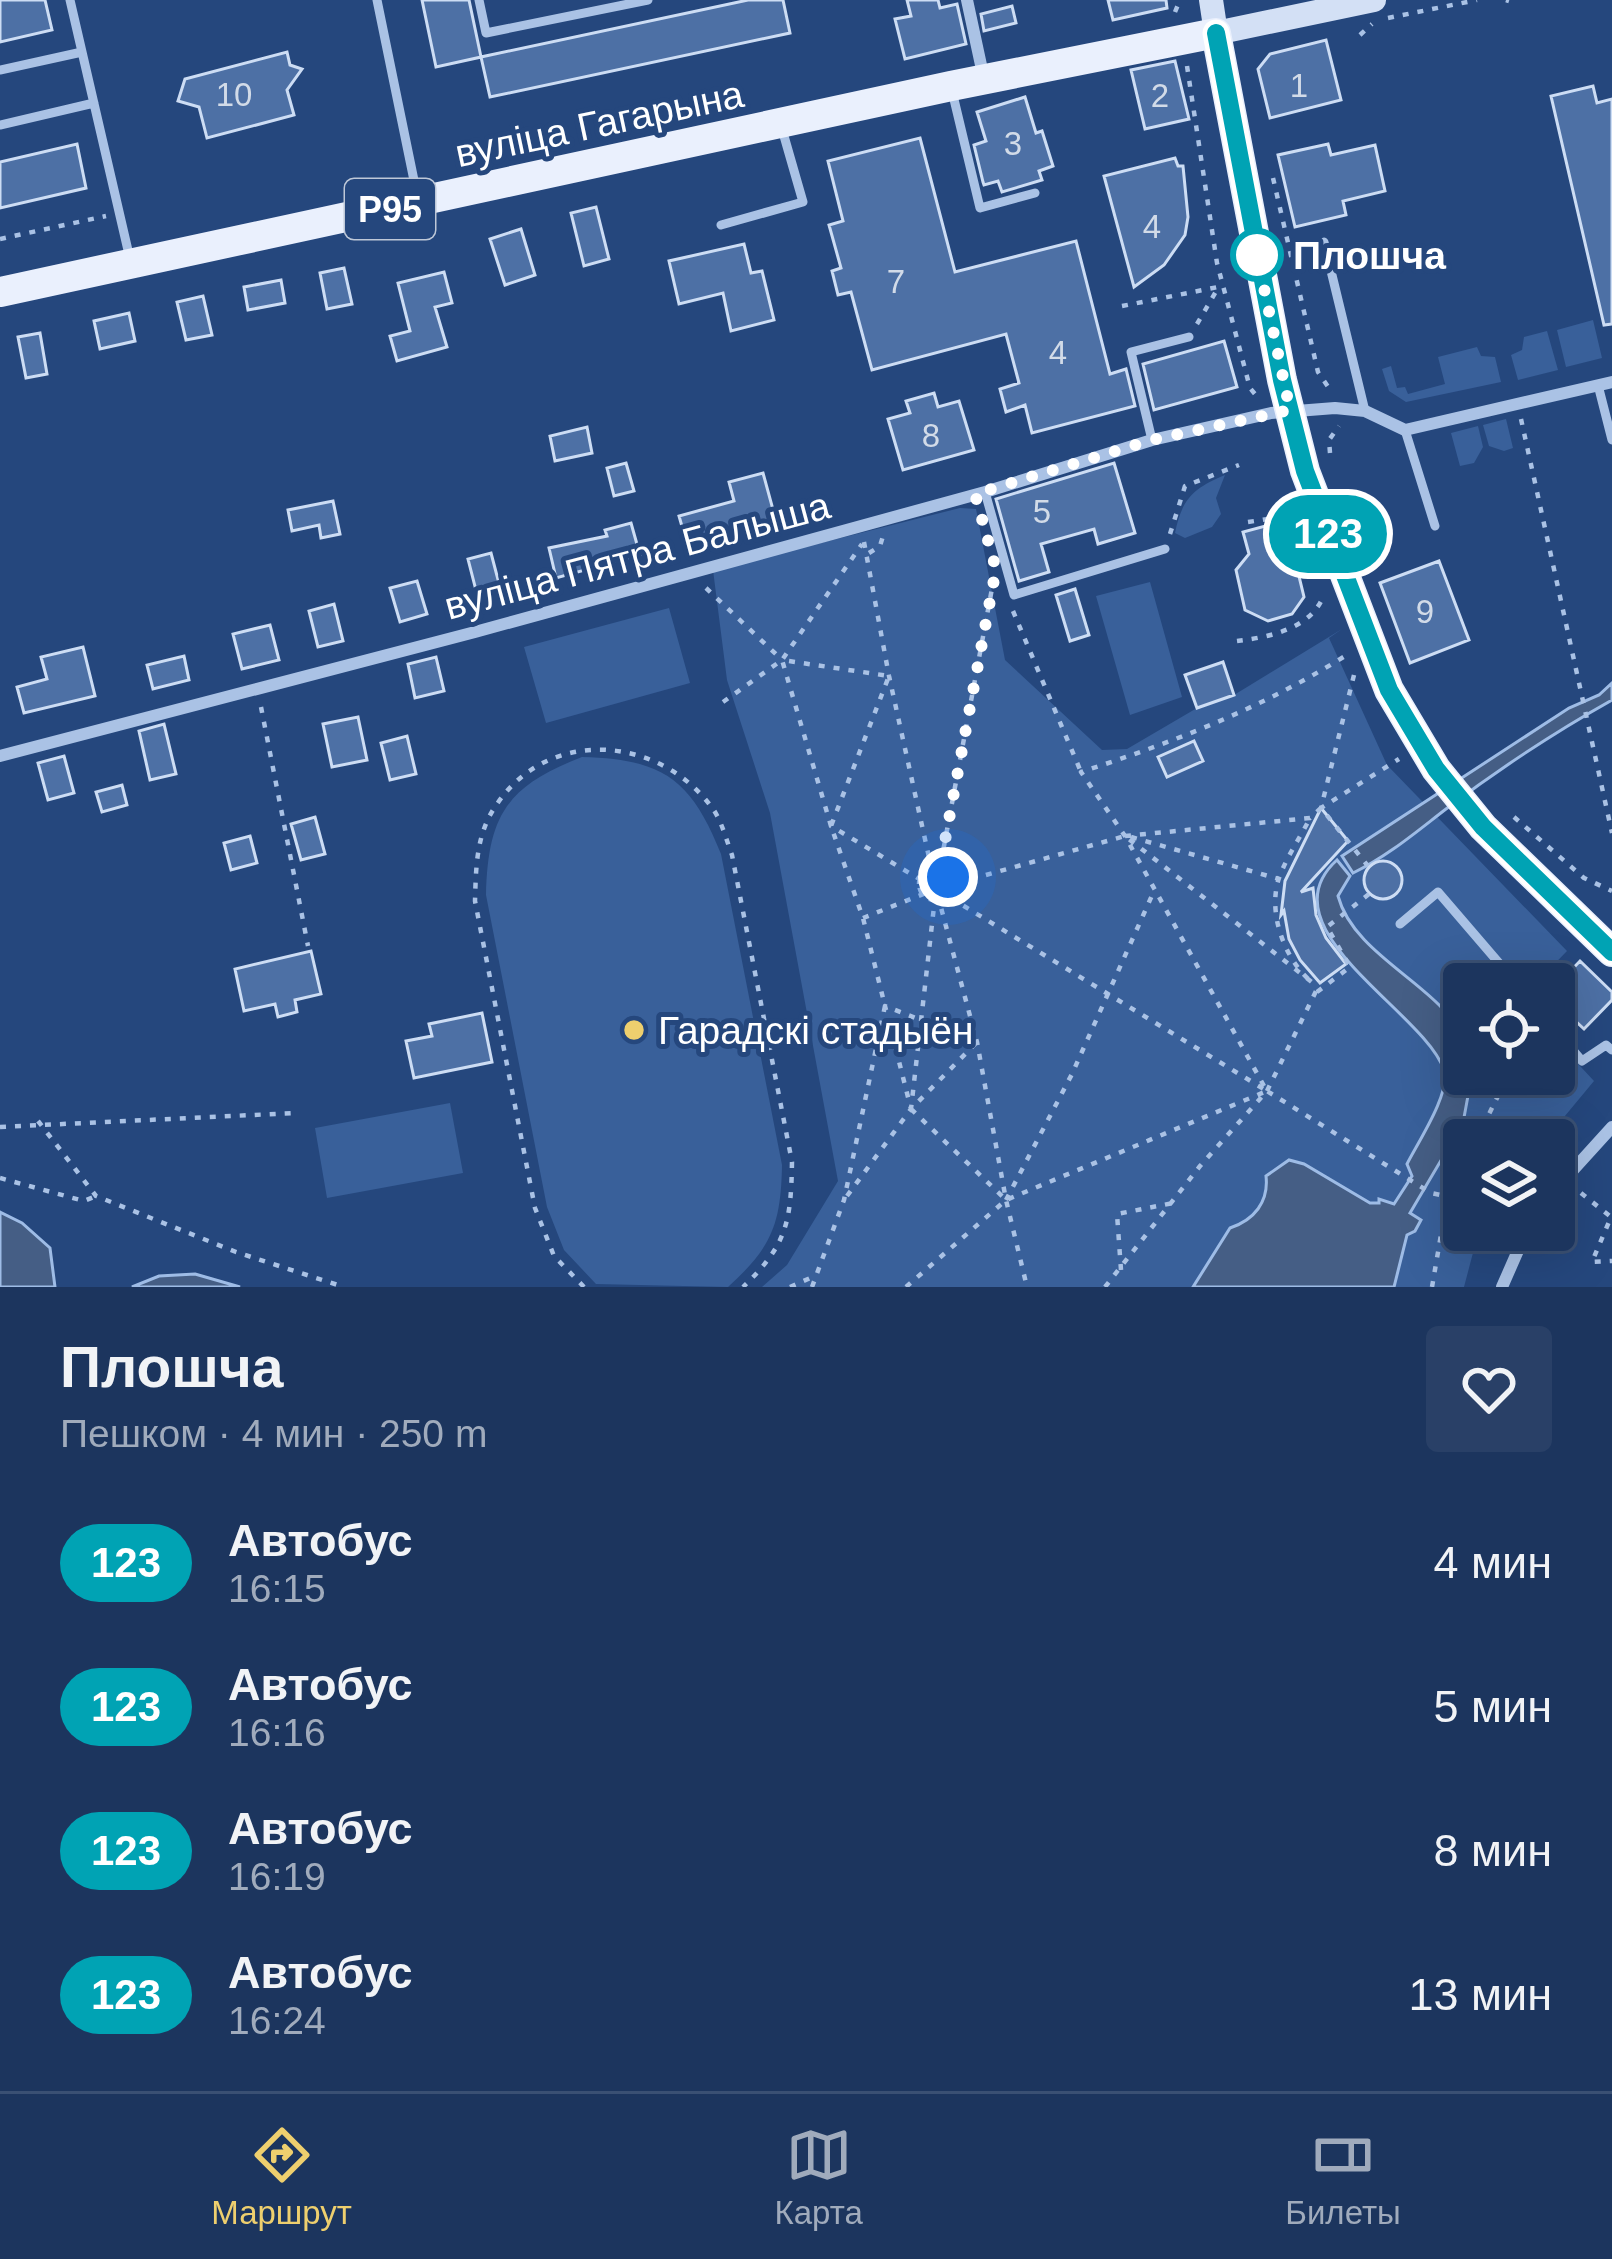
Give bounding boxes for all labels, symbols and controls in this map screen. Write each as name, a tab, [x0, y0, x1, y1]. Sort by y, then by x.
house number: 1	[1290, 67, 1308, 104]
street label: вуліца Гагарына	[451, 72, 747, 175]
house number: 10	[216, 76, 252, 113]
house number: 2	[1151, 77, 1169, 114]
house number: 3	[1004, 125, 1022, 162]
road number: Р95	[345, 179, 435, 239]
house number: 4	[1143, 208, 1161, 245]
marker: Плошча	[1232, 230, 1282, 280]
place label: Плошча	[1293, 234, 1446, 277]
house number: 7	[887, 263, 905, 300]
house number: 4	[1049, 334, 1067, 371]
house number: 8	[922, 417, 940, 454]
street label: вуліца Пятра Балыша	[440, 483, 835, 628]
house number: 5	[1033, 493, 1051, 530]
line badge: 123	[1259, 495, 1397, 573]
text: 123	[1293, 510, 1363, 557]
house number: 9	[1416, 593, 1434, 630]
your location	[918, 847, 978, 907]
map controls	[1443, 963, 1575, 1251]
button: locate	[1443, 963, 1575, 1095]
place label: Гарадскі стадыён	[658, 1009, 973, 1052]
marker: Гарадскі стадыён	[621, 1017, 647, 1043]
button: layers	[1443, 1119, 1575, 1251]
button: heart	[1426, 1326, 1552, 1452]
text: Плошча	[60, 1335, 284, 1399]
text: Пешком · 4 мин · 250 m	[60, 1412, 487, 1455]
text: Автобус	[228, 1515, 413, 1566]
text: 4 мин	[1434, 1537, 1552, 1588]
text: 123	[91, 1539, 161, 1586]
text: 16:15	[228, 1567, 326, 1610]
text: Автобус	[228, 1659, 413, 1710]
text: 5 мин	[1434, 1681, 1552, 1732]
text: 123	[91, 1683, 161, 1730]
text: 16:16	[228, 1711, 326, 1754]
text: Автобус	[228, 1803, 413, 1854]
text: 8 мин	[1434, 1825, 1552, 1876]
text: 123	[91, 1827, 161, 1874]
text: 16:19	[228, 1855, 326, 1898]
text: Автобус	[228, 1947, 413, 1998]
text: 13 мин	[1409, 1969, 1552, 2020]
text: 123	[91, 1971, 161, 2018]
text: 16:24	[228, 1999, 326, 2042]
tab: Маршрут	[211, 2122, 352, 2232]
tab: Карта	[774, 2122, 863, 2232]
tab: Билеты	[1285, 2122, 1401, 2232]

